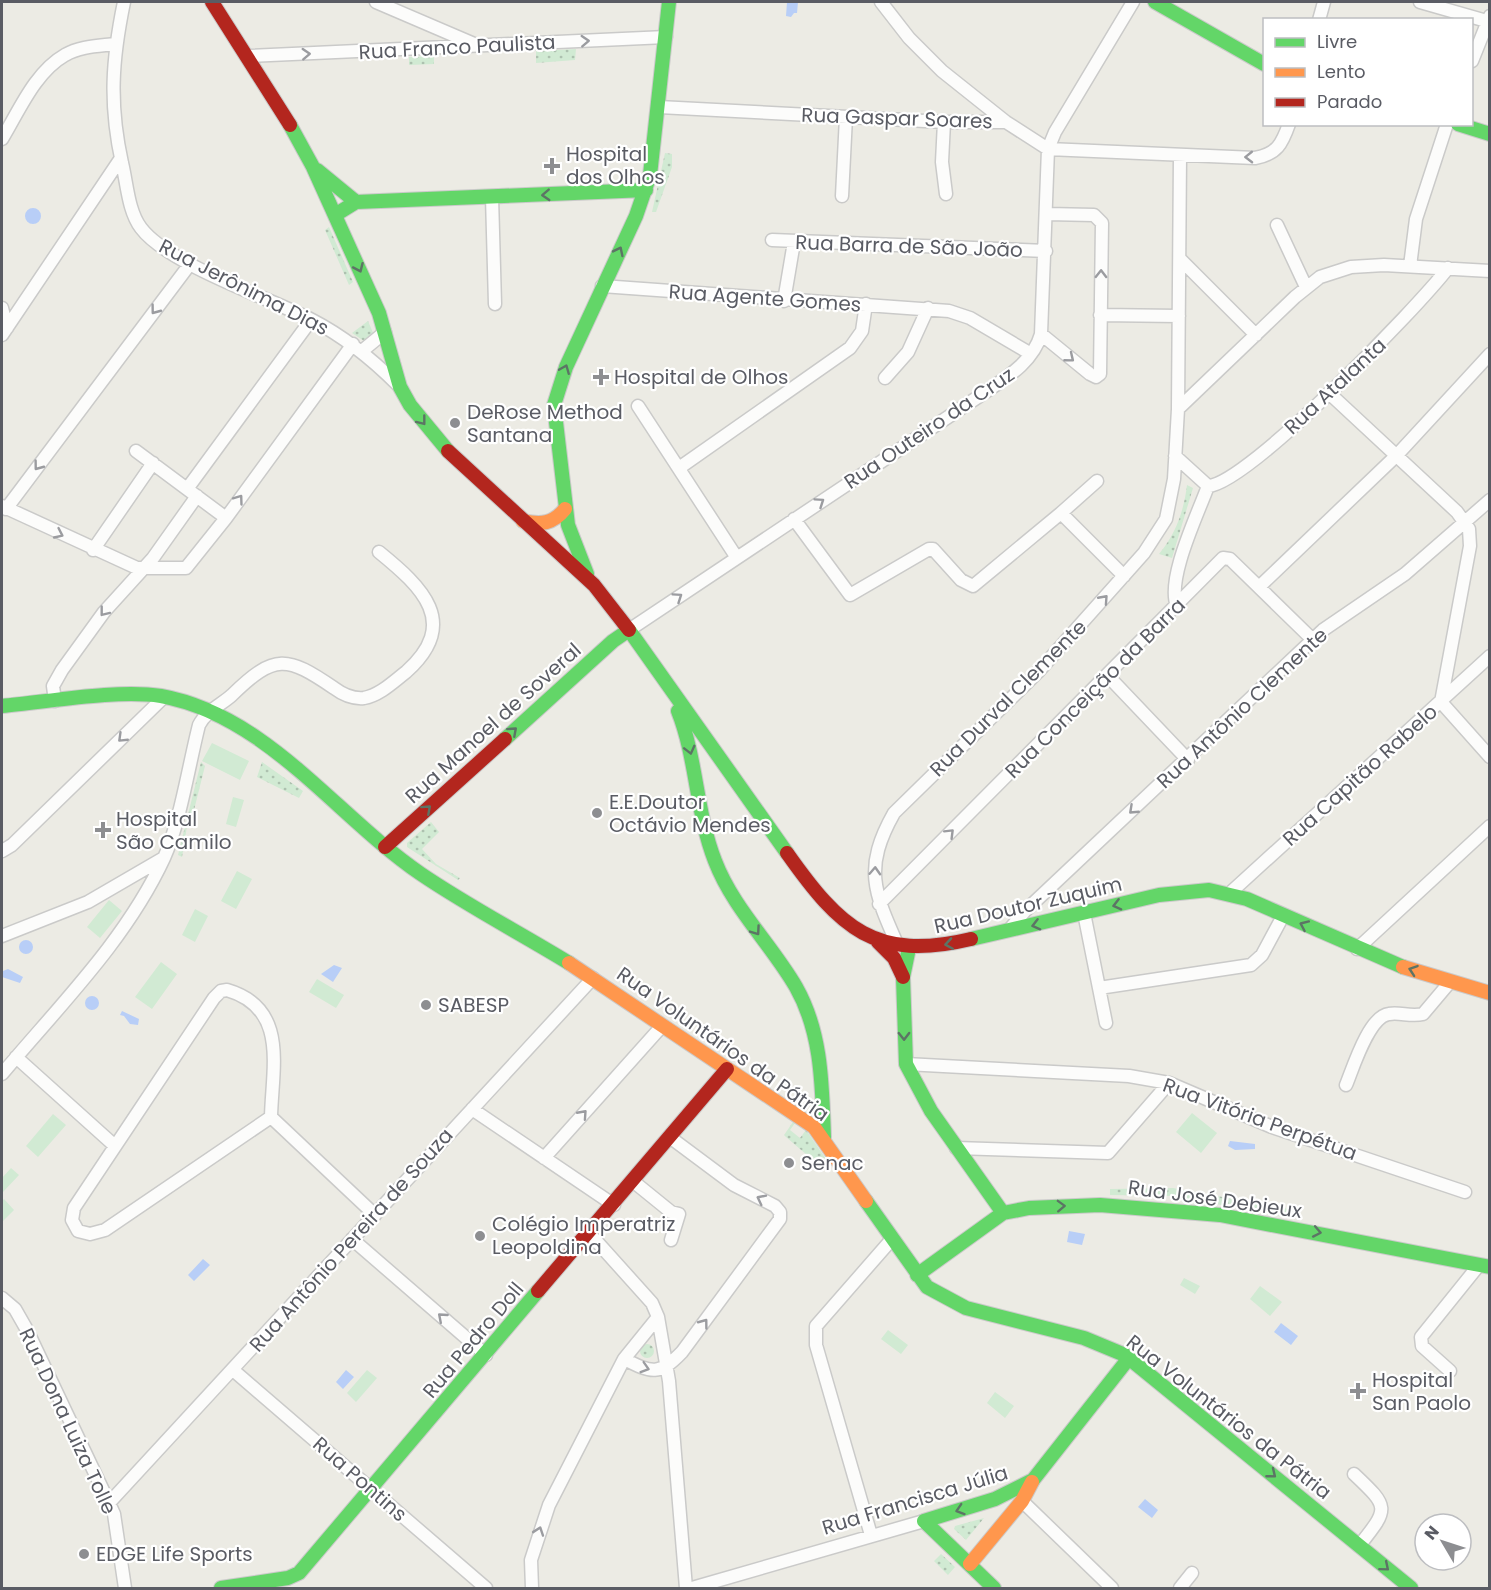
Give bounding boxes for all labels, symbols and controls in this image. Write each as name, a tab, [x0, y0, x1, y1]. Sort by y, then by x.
legend	[1263, 18, 1473, 126]
street label: Rua Franco Paulista	[358, 28, 556, 66]
text: Livre	[1317, 29, 1357, 54]
one-way arrow	[581, 34, 590, 47]
one-way arrow	[302, 47, 311, 60]
text: Lento	[1317, 59, 1366, 84]
text: Parado	[1317, 89, 1382, 114]
street label: Rua Gaspar Soares	[801, 101, 993, 135]
place label: Hospital dos Olhos	[566, 140, 665, 191]
one-way arrow	[1244, 151, 1253, 164]
marker: Hospital dos Olhos	[543, 157, 561, 175]
one-way arrow	[541, 188, 550, 201]
street label: Rua Barra de São João	[795, 228, 1023, 264]
street label: Rua Jerônima Dias	[154, 232, 334, 342]
one-way arrow	[611, 246, 623, 257]
one-way arrow	[351, 262, 363, 273]
one-way arrow	[1095, 269, 1107, 278]
street label: Rua Agente Gomes	[668, 277, 862, 319]
one-way arrow	[152, 304, 163, 315]
street label: Rua Atalanta	[1278, 331, 1392, 441]
one-way arrow	[1063, 350, 1074, 361]
street label: Rua Outeiro da Cruz	[838, 361, 1020, 495]
place label: Hospital de Olhos	[614, 363, 789, 391]
one-way arrow	[558, 364, 570, 375]
marker: Hospital de Olhos	[592, 368, 610, 386]
place label: DeRose Method Santana	[467, 398, 623, 449]
one-way arrow	[414, 414, 425, 425]
marker: DeRose Method Santana	[448, 416, 462, 430]
one-way arrow	[35, 460, 46, 471]
one-way arrow	[232, 495, 243, 506]
one-way arrow	[814, 497, 824, 509]
one-way arrow	[53, 527, 64, 539]
street label: Rua Conceição da Barra	[999, 592, 1191, 784]
one-way arrow	[671, 593, 682, 604]
one-way arrow	[1097, 595, 1108, 605]
one-way arrow	[101, 605, 112, 616]
street label: Rua Durval Clemente	[923, 613, 1093, 783]
street label: Rua Antônio Clemente	[1150, 621, 1334, 795]
street label: Rua Manoel de Soveral	[399, 636, 587, 810]
street label: Rua Capitão Rabelo	[1277, 698, 1443, 852]
one-way arrow	[506, 727, 516, 738]
one-way arrow	[119, 731, 129, 742]
one-way arrow	[683, 745, 696, 755]
place label: E.E.Doutor Octávio Mendes	[609, 788, 771, 839]
one-way arrow	[1130, 803, 1141, 814]
place label: Hospital São Camilo	[116, 805, 232, 856]
one-way arrow	[420, 805, 431, 816]
marker: E.E.Doutor Octávio Mendes	[590, 806, 604, 820]
marker: Hospital São Camilo	[94, 821, 112, 839]
one-way arrow	[944, 829, 954, 840]
one-way arrow	[869, 867, 882, 876]
street label: Rua Doutor Zuquim	[931, 870, 1125, 940]
one-way arrow	[1113, 897, 1123, 910]
one-way arrow	[1032, 917, 1042, 930]
one-way arrow	[1299, 921, 1310, 933]
one-way arrow	[749, 924, 760, 935]
one-way arrow	[945, 938, 954, 950]
street label: Rua Voluntários da Pátria	[611, 960, 835, 1128]
one-way arrow	[1408, 965, 1419, 978]
place label: SABESP	[438, 991, 509, 1019]
marker: SABESP	[419, 998, 433, 1012]
one-way arrow	[898, 1031, 910, 1040]
street label: Rua Vitória Perpétua	[1159, 1071, 1361, 1167]
one-way arrow	[576, 1110, 587, 1121]
street label: Rua Antônio Pereira de Souza	[243, 1122, 459, 1358]
place label: Senac	[801, 1149, 864, 1177]
marker: Senac	[782, 1156, 796, 1170]
street label: Rua José Debieux	[1126, 1173, 1304, 1225]
one-way arrow	[757, 1195, 768, 1206]
one-way arrow	[1056, 1200, 1065, 1213]
place label: Colégio Imperatriz Leopoldina	[492, 1210, 675, 1261]
one-way arrow	[1311, 1225, 1321, 1238]
marker: Colégio Imperatriz Leopoldina	[473, 1229, 487, 1243]
street label: Rua Pedro Doll	[416, 1276, 530, 1404]
one-way arrow	[438, 1313, 449, 1324]
one-way arrow	[696, 1319, 707, 1330]
street label: Rua Dona Luiza Tolle	[12, 1323, 124, 1519]
street label: Rua Voluntários da Pátria	[1121, 1328, 1337, 1506]
one-way arrow	[639, 1361, 650, 1373]
place label: Hospital San Paolo	[1372, 1366, 1471, 1417]
marker: Hospital San Paolo	[1349, 1382, 1367, 1400]
street label: Rua Pontins	[307, 1430, 413, 1528]
street label: Rua Francisca Júlia	[819, 1458, 1011, 1542]
one-way arrow	[1265, 1467, 1276, 1478]
one-way arrow	[955, 1503, 966, 1515]
north arrow	[1413, 1512, 1473, 1572]
text: N	[1419, 1521, 1444, 1545]
one-way arrow	[532, 1526, 544, 1537]
place label: EDGE Life Sports	[96, 1540, 253, 1568]
marker: EDGE Life Sports	[77, 1547, 91, 1561]
one-way arrow	[1378, 1560, 1389, 1571]

